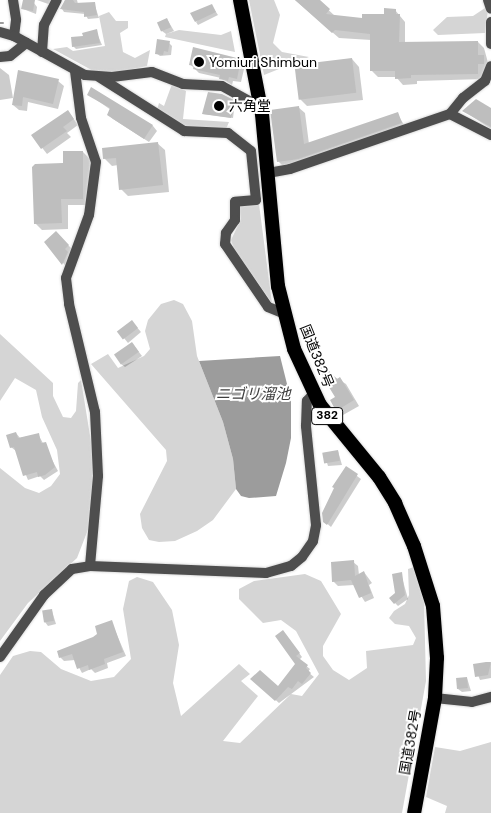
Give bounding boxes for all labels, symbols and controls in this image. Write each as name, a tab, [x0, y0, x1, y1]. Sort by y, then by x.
place label: Yomiuri Shimbun	[209, 54, 317, 70]
marker: Yomiuri Shimbun	[193, 56, 205, 68]
place label: 六角堂	[229, 98, 271, 114]
marker: 六角堂	[213, 100, 225, 112]
street label: 国道382号	[297, 322, 337, 390]
water label: ニゴリ溜池	[216, 386, 290, 404]
road number: 382	[311, 406, 343, 426]
street label: 国道382号	[396, 708, 424, 776]

